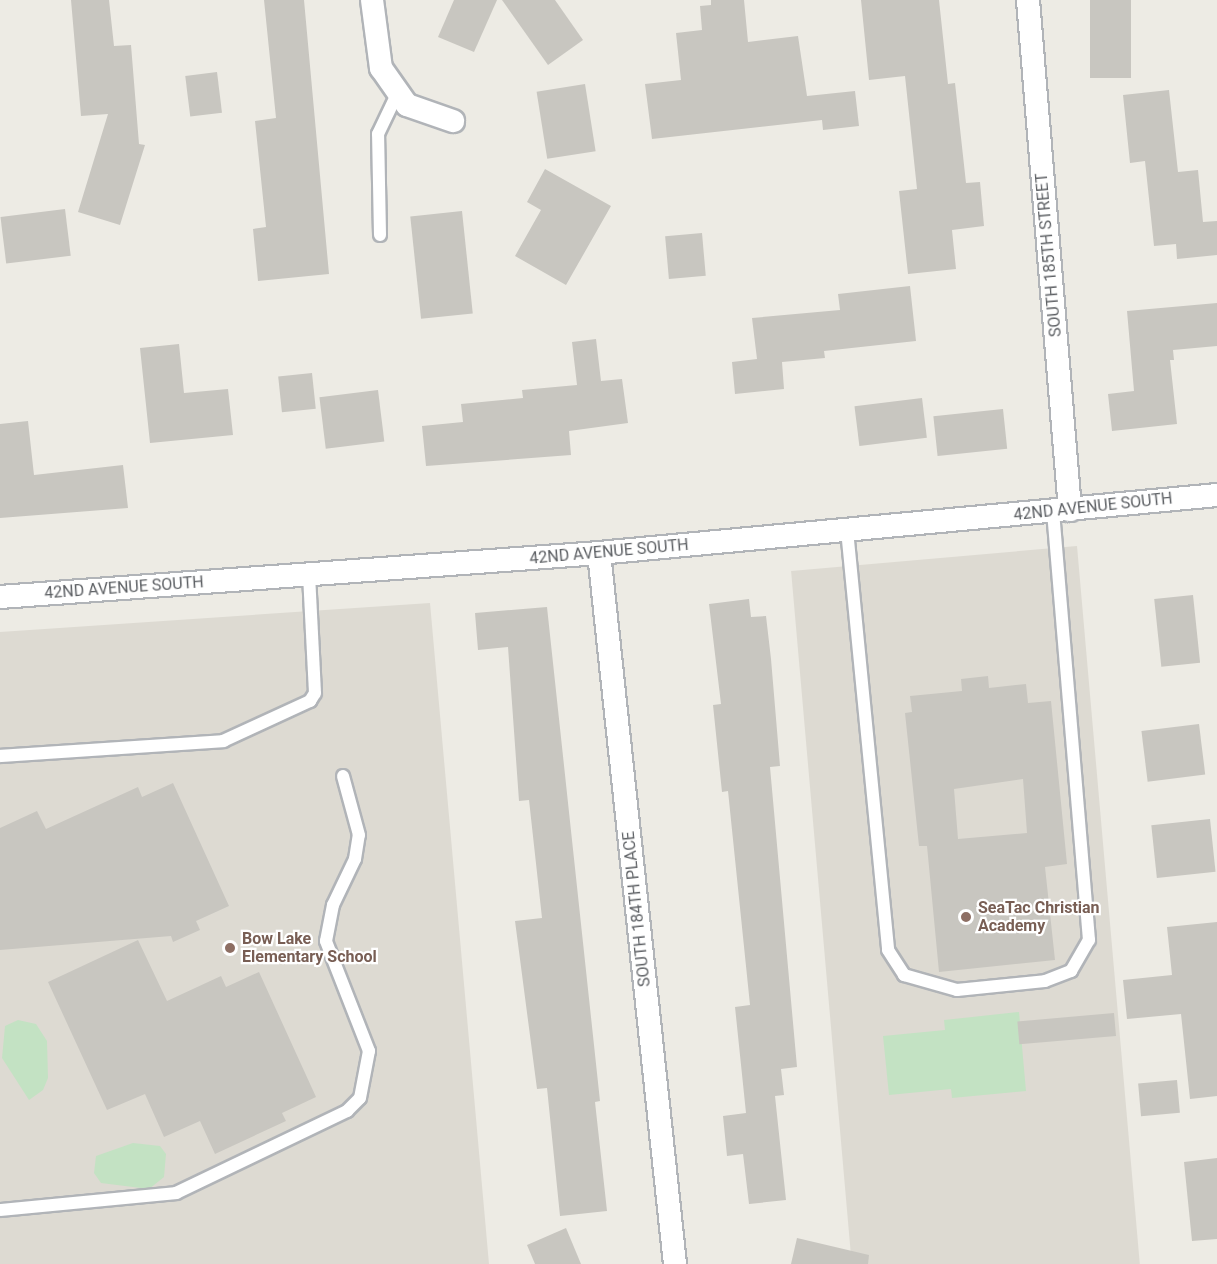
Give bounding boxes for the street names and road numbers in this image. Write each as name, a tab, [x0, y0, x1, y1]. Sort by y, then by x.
street label: SOUTH 185TH STREET	[1032, 172, 1066, 338]
street label: 42ND AVENUE SOUTH	[1013, 489, 1173, 525]
street label: 42ND AVENUE SOUTH	[529, 535, 689, 569]
street label: 42ND AVENUE SOUTH	[44, 573, 204, 603]
street label: SOUTH 184TH PLACE	[619, 830, 655, 988]

